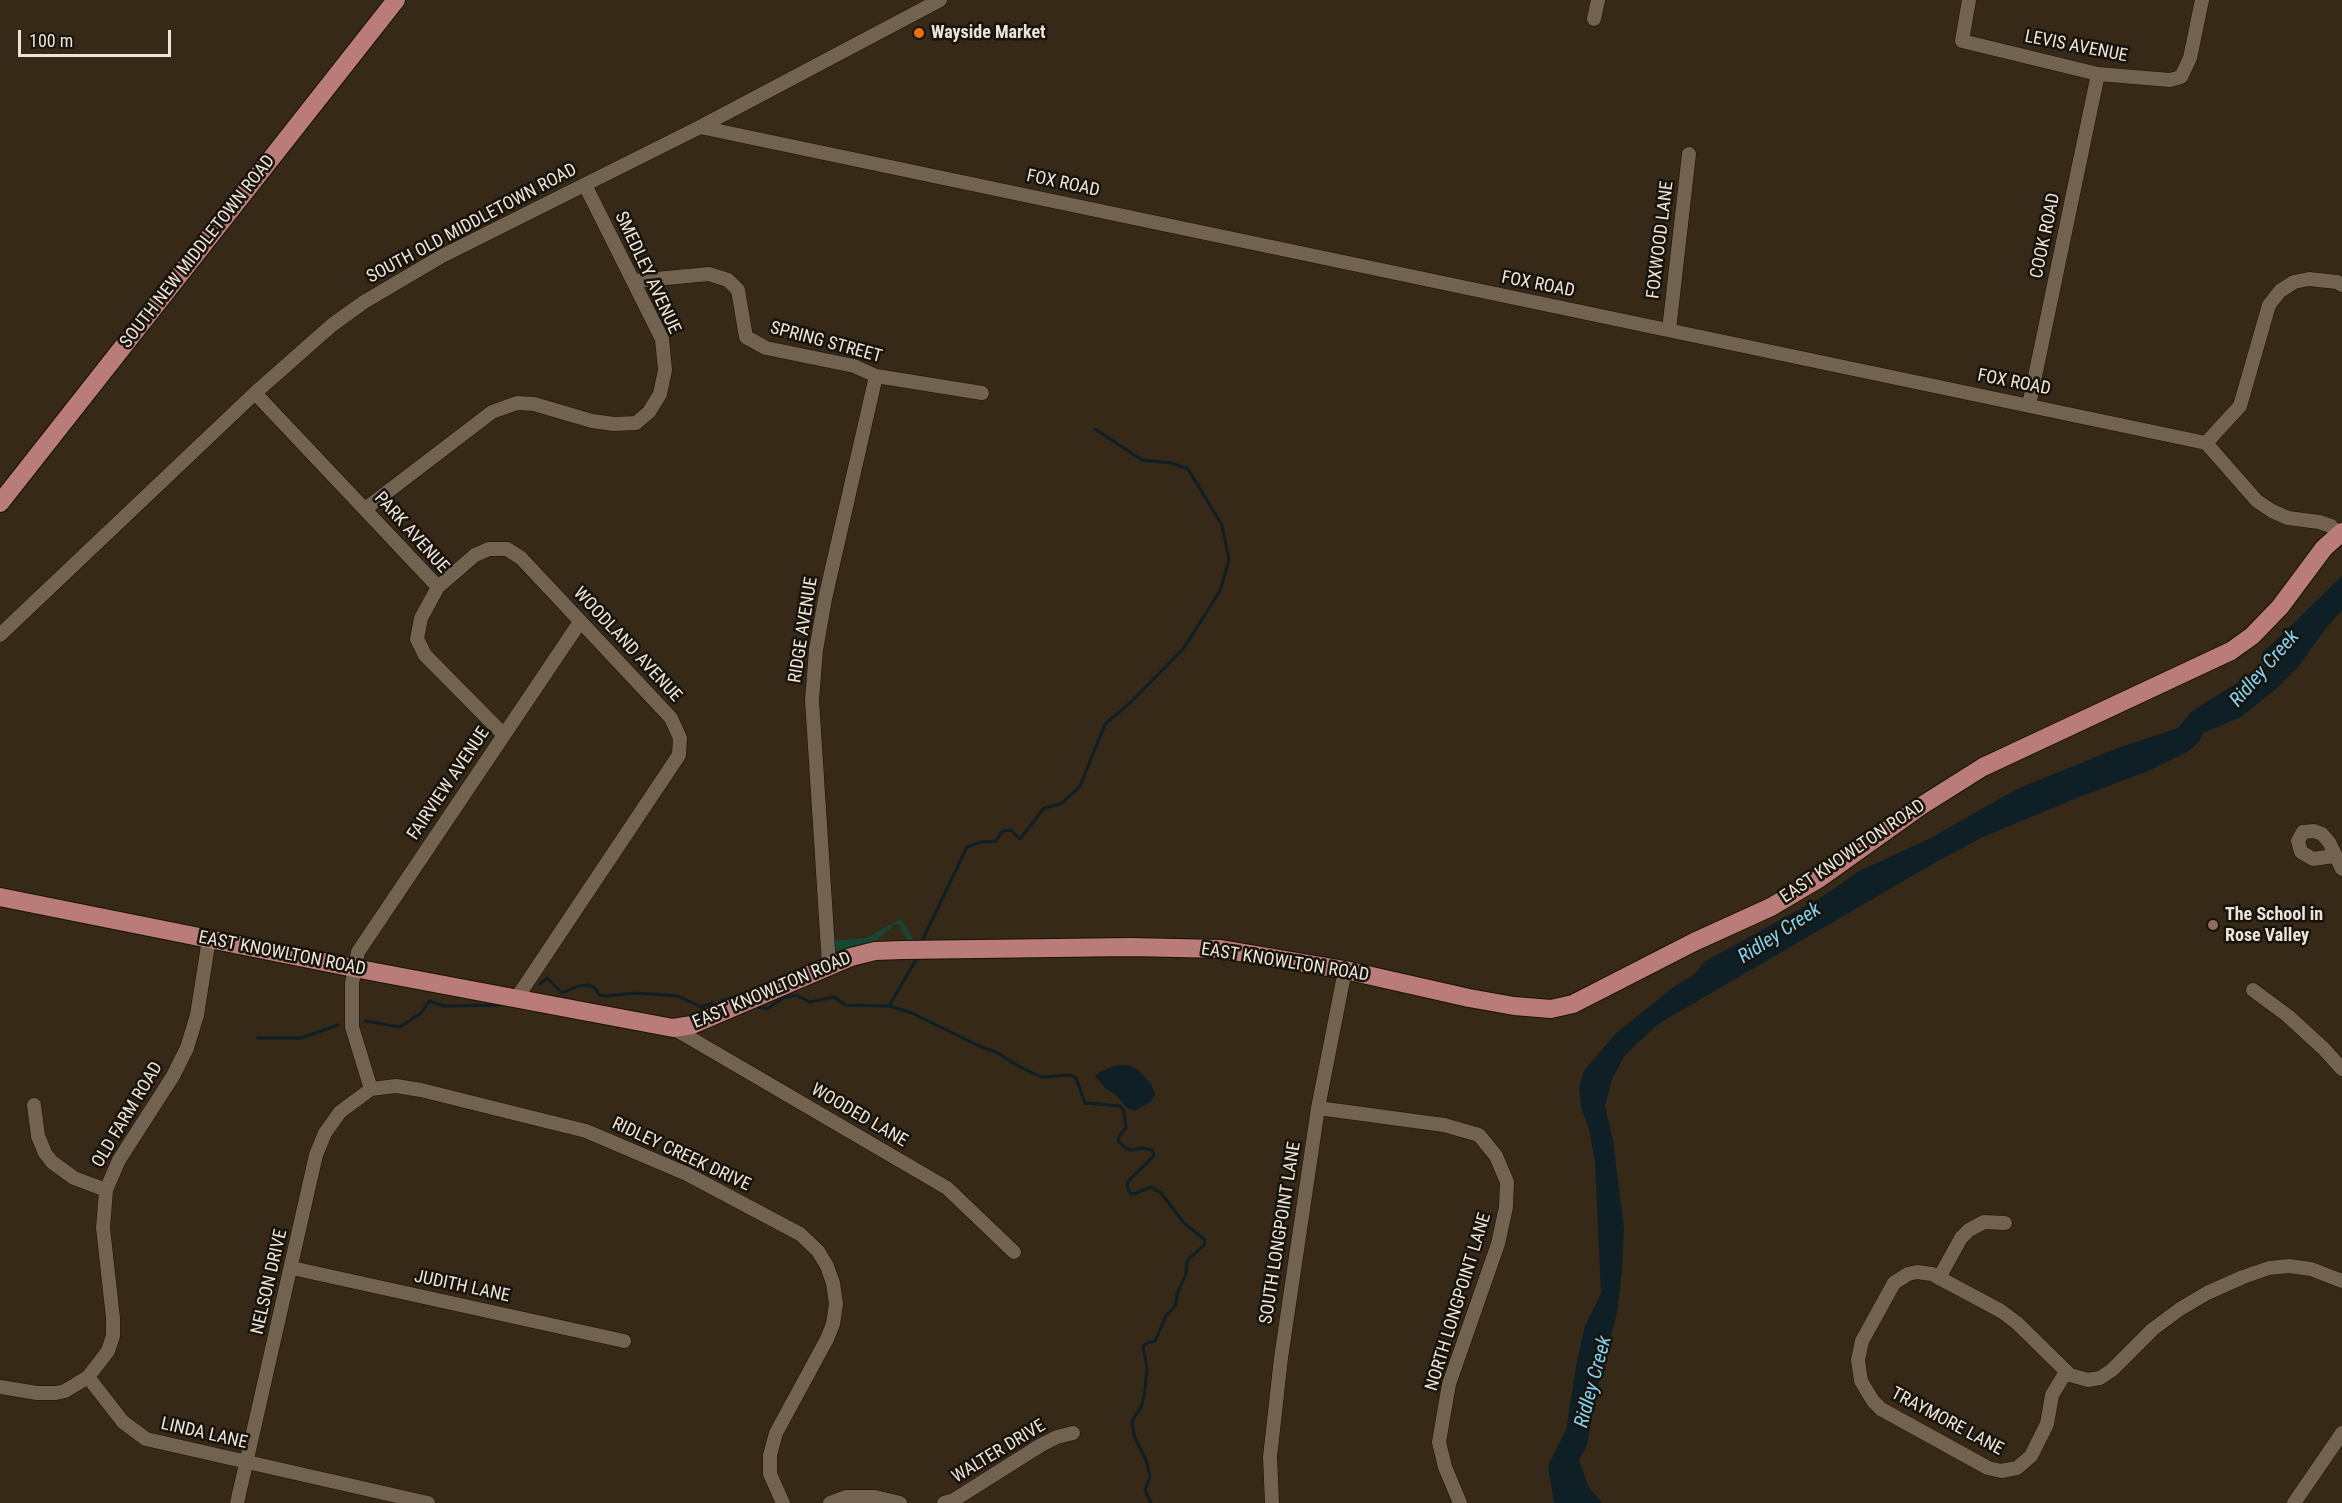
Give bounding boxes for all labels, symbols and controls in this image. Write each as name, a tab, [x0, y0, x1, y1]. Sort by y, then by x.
scale bar	[21, 18, 174, 56]
place label: Wayside Market	[931, 22, 1046, 44]
marker: Wayside Market	[912, 26, 926, 40]
street label: LEVIS AVENUE	[2023, 26, 2129, 68]
text: 100 m	[29, 30, 73, 51]
street label: SOUTH NEW MIDDLETOWN ROAD	[116, 151, 280, 353]
street label: SOUTH OLD MIDDLETOWN ROAD	[363, 159, 581, 289]
street label: FOX ROAD	[1024, 166, 1102, 202]
street label: FOXWOOD LANE	[1643, 180, 1679, 300]
street label: COOK ROAD	[2026, 191, 2066, 281]
street label: SMEDLEY AVENUE	[609, 209, 685, 337]
street label: FOX ROAD	[1500, 267, 1576, 303]
street label: SPRING STREET	[768, 318, 884, 368]
street label: FOX ROAD	[1976, 365, 2052, 401]
street label: PARK AVENUE	[369, 488, 453, 578]
street label: RIDGE AVENUE	[785, 576, 823, 684]
street label: WOODLAND AVENUE	[568, 583, 686, 707]
water label: Ridley Creek	[2225, 626, 2305, 712]
street label: FAIRVIEW AVENUE	[403, 723, 495, 845]
street label: EAST KNOWLTON ROAD	[1777, 796, 1929, 908]
water label: Ridley Creek	[1734, 898, 1826, 970]
place label: The School in Rose Valley	[2225, 904, 2323, 946]
marker: The School in Rose Valley	[2206, 918, 2220, 932]
street label: EAST KNOWLTON ROAD	[197, 927, 367, 981]
street label: EAST KNOWLTON ROAD	[1199, 939, 1371, 987]
street label: EAST KNOWLTON ROAD	[690, 948, 854, 1034]
street label: OLD FARM ROAD	[88, 1058, 168, 1172]
street label: WOODED LANE	[807, 1080, 911, 1152]
street label: RIDLEY CREEK DRIVE	[608, 1113, 754, 1197]
street label: SOUTH LONGPOINT LANE	[1256, 1140, 1306, 1326]
street label: NORTH LONGPOINT LANE	[1422, 1210, 1496, 1394]
street label: NELSON DRIVE	[247, 1227, 293, 1337]
street label: JUDITH LANE	[412, 1266, 512, 1308]
water label: Ridley Creek	[1570, 1333, 1618, 1431]
street label: TRAYMORE LANE	[1887, 1383, 2007, 1461]
street label: LINDA LANE	[159, 1414, 249, 1454]
street label: WALTER DRIVE	[948, 1416, 1050, 1488]

